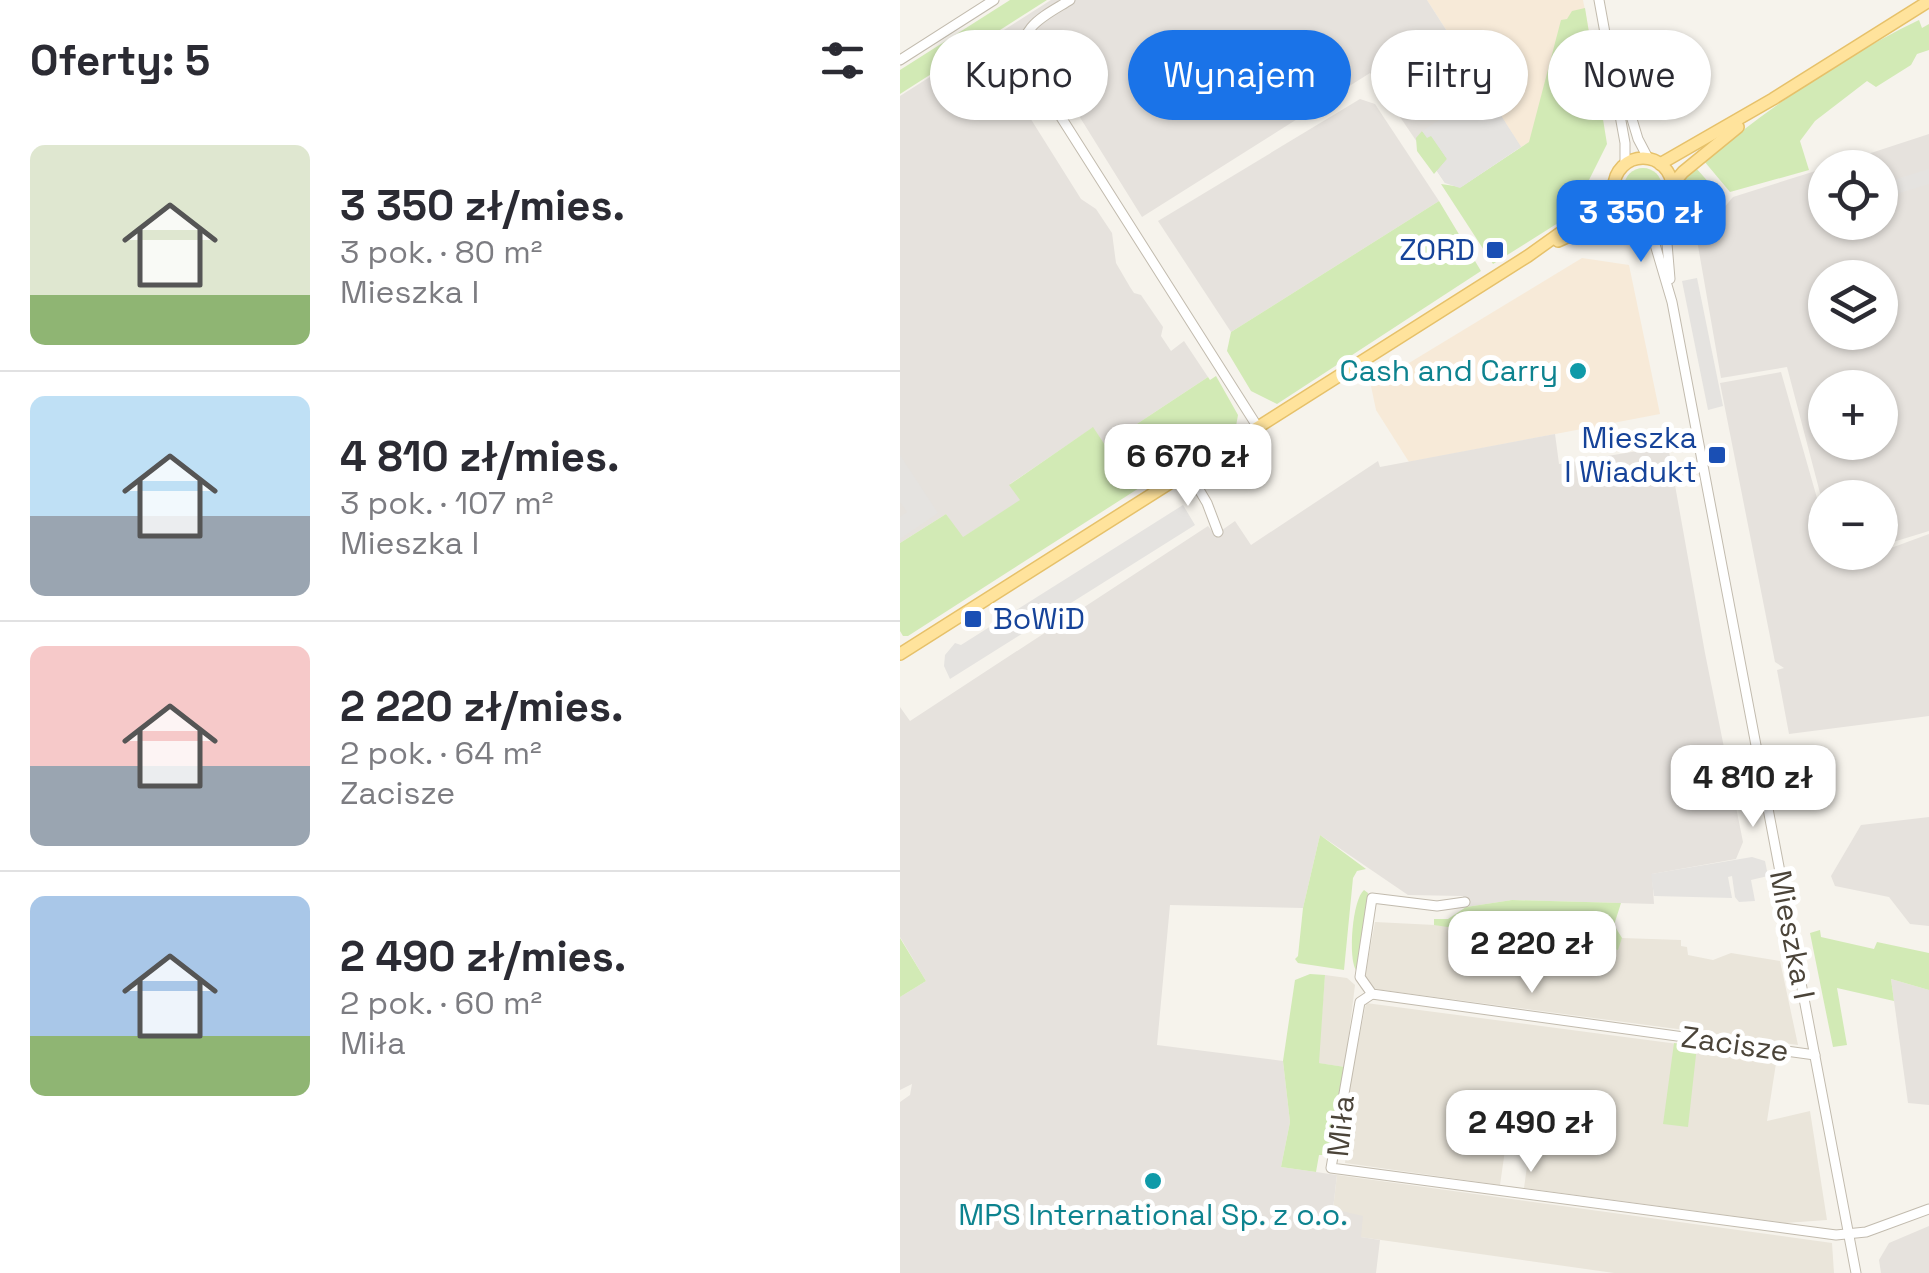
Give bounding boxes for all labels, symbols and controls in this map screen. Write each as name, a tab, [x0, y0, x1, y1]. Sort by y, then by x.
chip: Kupno	[930, 30, 1108, 120]
chip: Wynajem	[1128, 30, 1351, 120]
chip: Filtry	[1371, 30, 1528, 120]
chip: Nowe	[1548, 30, 1711, 120]
icon: filters	[815, 33, 870, 88]
text: Oferty: 5	[30, 34, 210, 87]
map controls	[1808, 150, 1898, 570]
button: locate	[1808, 150, 1898, 240]
text: 3 350 zł/mies.	[340, 179, 625, 232]
pin: 3 350 zł	[1538, 180, 1744, 265]
icon: home	[110, 185, 230, 305]
text: 3 350 zł	[1579, 192, 1703, 232]
place label: ZORD	[1399, 230, 1475, 269]
text: 3 pok. · 80 m²	[340, 232, 543, 272]
marker: ZORD	[1484, 239, 1506, 261]
button: layers	[1808, 260, 1898, 350]
text: Mieszka I	[340, 272, 479, 312]
place label: Cash and Carry	[1340, 351, 1558, 390]
marker: Cash and Carry	[1567, 360, 1589, 382]
button: +	[1808, 370, 1898, 460]
place label: Mieszka I Wiadukt	[1564, 418, 1697, 491]
pin: 6 670 zł	[1085, 424, 1291, 509]
text: 4 810 zł/mies.	[340, 430, 620, 483]
icon: home	[110, 436, 230, 556]
text: 6 670 zł	[1126, 436, 1250, 476]
marker: Mieszka I Wiadukt	[1706, 444, 1728, 466]
button: −	[1808, 480, 1898, 570]
text: 3 pok. · 107 m²	[340, 483, 553, 523]
text: Mieszka I	[340, 523, 479, 563]
place label: BoWiD	[993, 599, 1085, 638]
marker: BoWiD	[962, 608, 984, 630]
text: 2 220 zł/mies.	[340, 680, 624, 733]
icon: home	[110, 686, 230, 806]
text: 2 pok. · 64 m²	[340, 733, 542, 773]
pin: 4 810 zł	[1650, 745, 1856, 830]
text: 4 810 zł	[1693, 757, 1813, 797]
text: Zacisze	[340, 773, 455, 813]
street label: Mieszka I	[1761, 867, 1824, 1003]
pin: 2 220 zł	[1429, 911, 1635, 996]
text: 2 220 zł	[1470, 923, 1594, 963]
text: 2 490 zł/mies.	[340, 930, 626, 983]
icon: home	[110, 936, 230, 1056]
text: 2 pok. · 60 m²	[340, 983, 542, 1023]
street label: Zacisze	[1679, 1017, 1791, 1070]
text: Miła	[340, 1023, 406, 1063]
pin: 2 490 zł	[1428, 1090, 1634, 1175]
street label: Miła	[1318, 1093, 1363, 1159]
text: 2 490 zł	[1468, 1102, 1594, 1142]
marker: MPS International Sp. z o.o.	[1142, 1170, 1164, 1192]
place label: MPS International Sp. z o.o.	[958, 1195, 1348, 1234]

